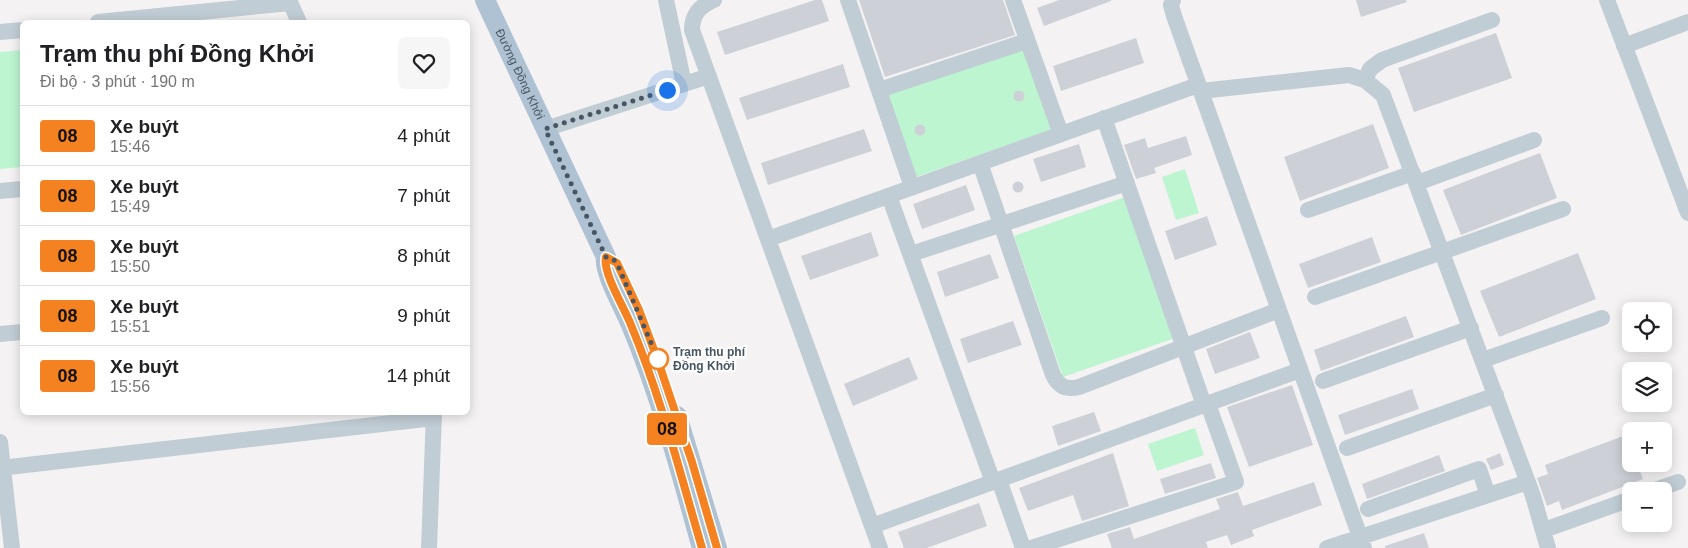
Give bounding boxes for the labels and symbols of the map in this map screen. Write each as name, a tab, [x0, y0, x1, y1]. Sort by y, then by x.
street label: Đường Đồng Khởi	[493, 27, 547, 122]
your location	[655, 78, 680, 103]
place label: Trạm thu phí Đồng Khởi	[673, 345, 746, 373]
marker: Trạm thu phí Đồng Khởi	[647, 348, 669, 370]
line badge: 08	[644, 413, 690, 445]

